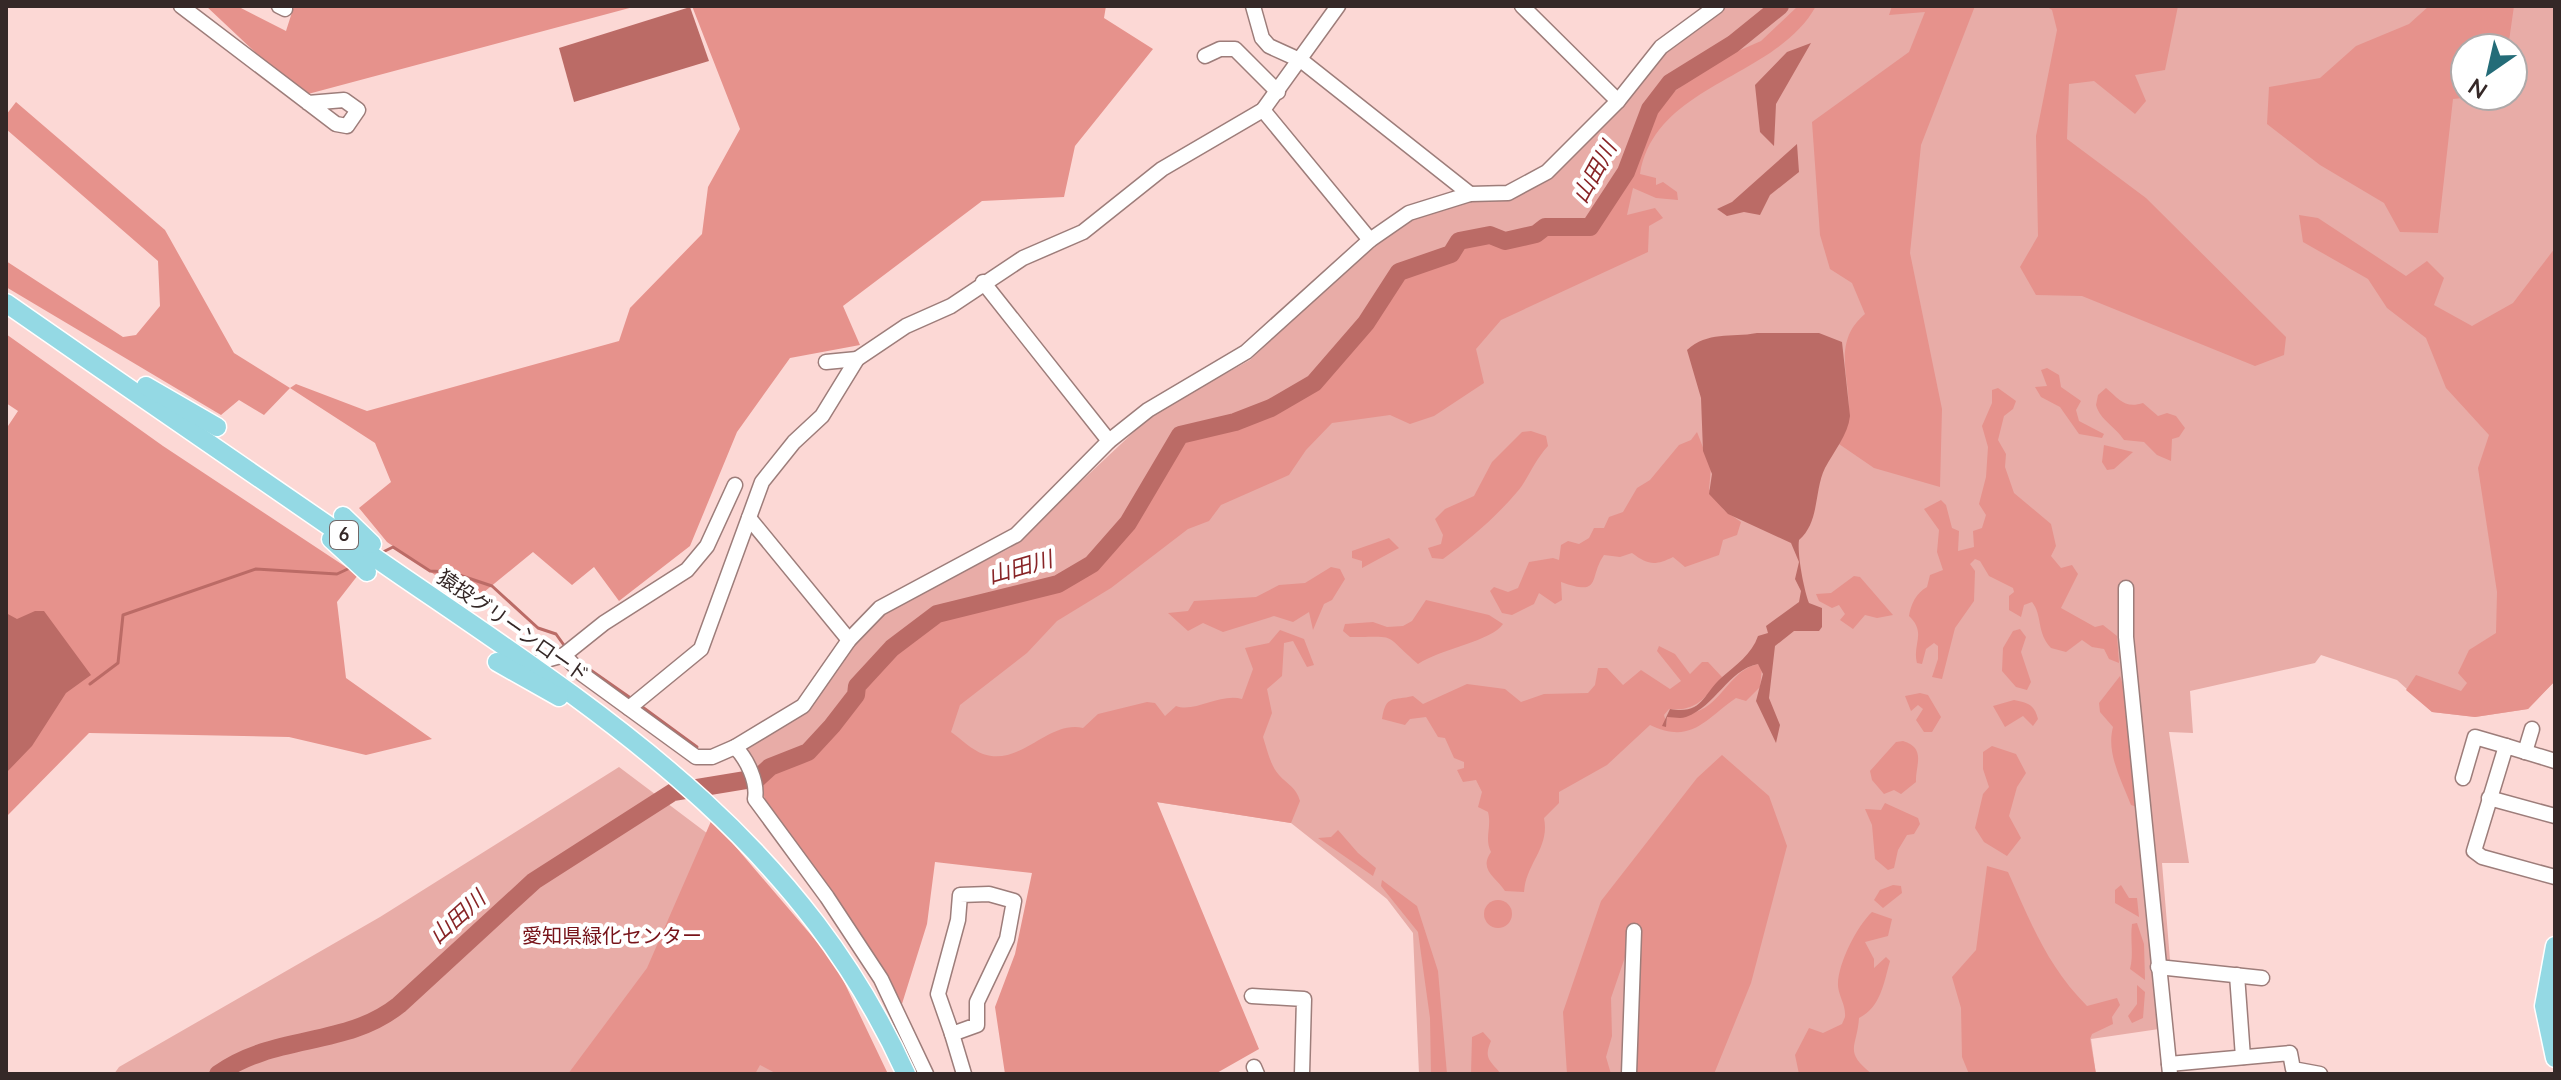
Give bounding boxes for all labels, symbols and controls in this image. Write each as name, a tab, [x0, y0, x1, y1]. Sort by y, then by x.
north arrow	[2449, 32, 2529, 112]
text: N	[2463, 73, 2492, 105]
water label: 山田川	[1566, 135, 1622, 207]
road number: 6	[330, 521, 358, 549]
water label: 山田川	[984, 544, 1057, 589]
street label: 猿投グリーンロード	[433, 564, 594, 686]
water label: 山田川	[423, 883, 492, 949]
park label: 愛知県緑化センター	[522, 923, 702, 947]

